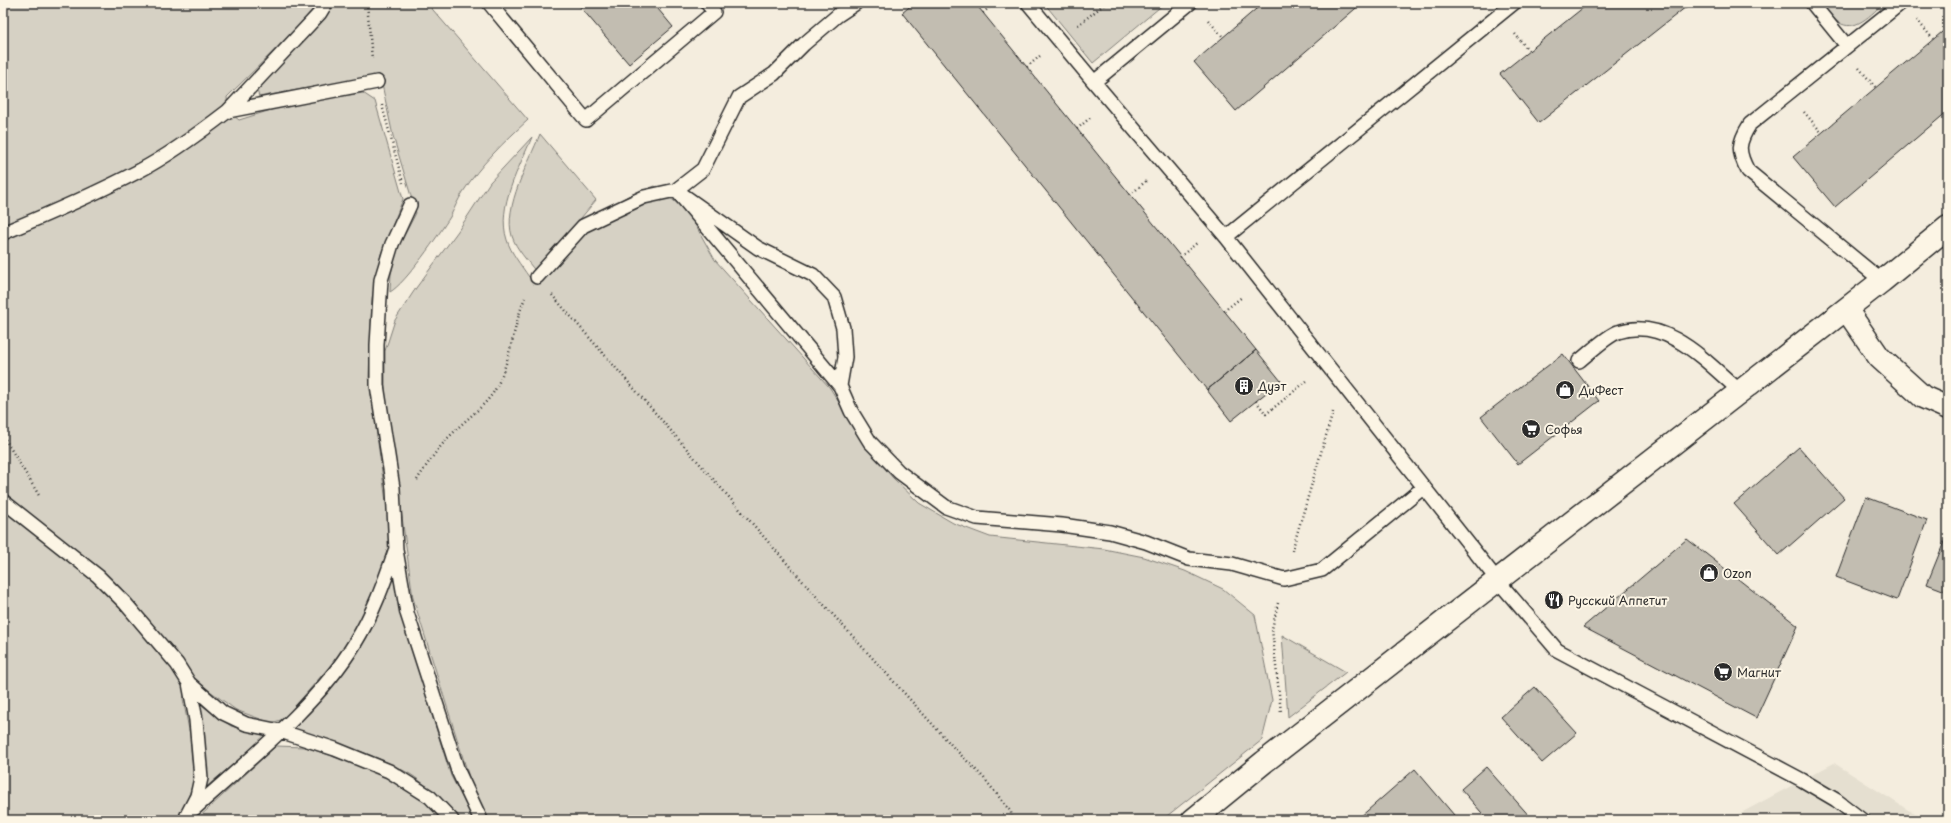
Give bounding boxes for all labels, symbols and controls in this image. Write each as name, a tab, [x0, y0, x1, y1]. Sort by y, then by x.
building icon: Дуэт	[1233, 375, 1255, 397]
place label: Дуэт	[1257, 377, 1286, 395]
shop icon: ДиФест	[1554, 379, 1576, 401]
place label: ДиФест	[1578, 381, 1624, 399]
supermarket icon: Софья	[1520, 418, 1542, 440]
place label: Софья	[1545, 420, 1583, 438]
shop icon: Ozon	[1698, 562, 1720, 584]
place label: Ozon	[1723, 564, 1752, 582]
restaurant icon: Русский Аппетит	[1543, 589, 1565, 611]
place label: Русский Аппетит	[1568, 591, 1667, 609]
supermarket icon: Магнит	[1712, 661, 1734, 683]
place label: Магнит	[1737, 663, 1782, 681]

